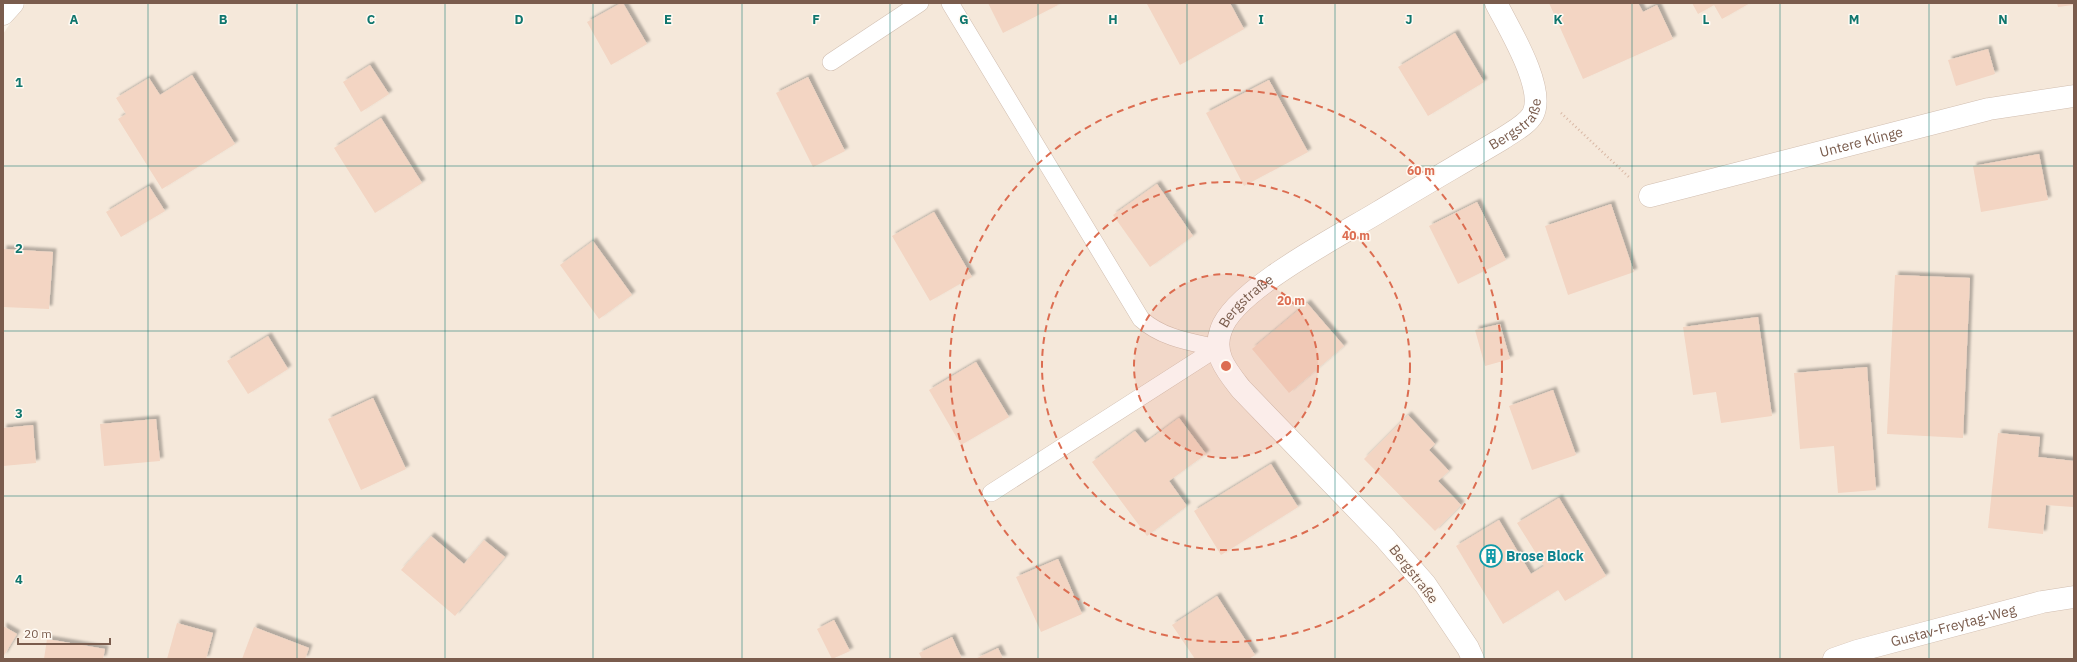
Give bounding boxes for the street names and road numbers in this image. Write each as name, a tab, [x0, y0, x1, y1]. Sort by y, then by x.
street label: Bergstraße	[1485, 98, 1545, 154]
street label: Untere Klinge	[1818, 122, 1905, 161]
street label: Bergstraße	[1214, 270, 1277, 331]
street label: Bergstraße	[1385, 541, 1443, 607]
street label: Gustav-Freytag-Weg	[1889, 600, 2019, 651]

